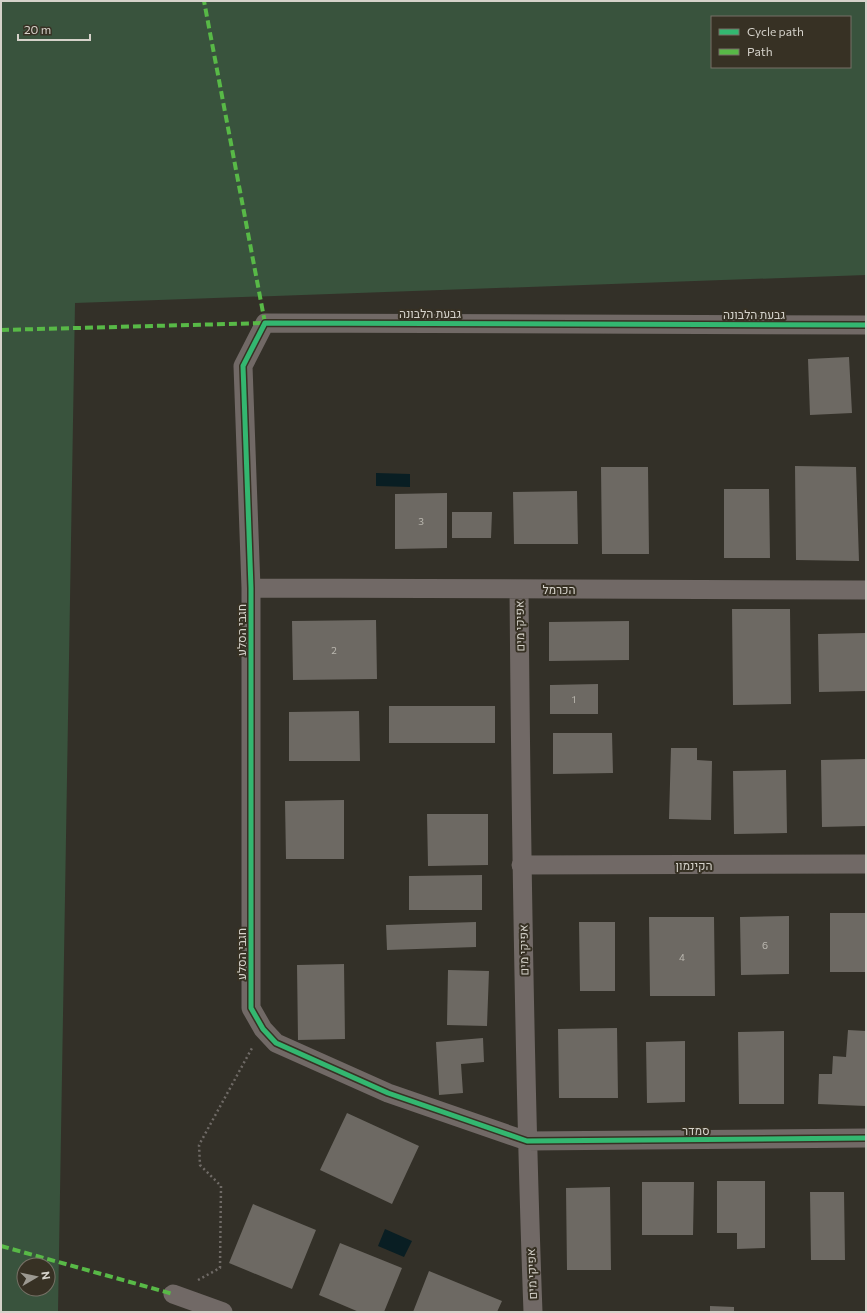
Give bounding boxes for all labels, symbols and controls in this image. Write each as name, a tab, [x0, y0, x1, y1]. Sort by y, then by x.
scale bar	[18, 16, 90, 42]
legend	[711, 16, 851, 68]
text: 20 m	[24, 22, 51, 36]
text: Cycle path	[747, 24, 804, 38]
text: Path	[747, 44, 773, 58]
street label: גבעת הלבונה	[399, 306, 461, 320]
street label: גבעת הלבונה	[723, 307, 785, 321]
house number: 3	[418, 515, 424, 527]
street label: הכרמל	[542, 582, 576, 596]
street label: אפיקי מים	[512, 600, 526, 652]
street label: חגבי הסלע	[234, 604, 248, 656]
house number: 2	[331, 644, 337, 656]
house number: 1	[572, 693, 576, 705]
street label: הקינמון	[675, 858, 713, 872]
street label: אפיקי מים	[516, 924, 530, 976]
street label: חגבי הסלע	[234, 928, 248, 980]
house number: 6	[762, 939, 768, 951]
house number: 4	[679, 951, 685, 963]
street label: סמדר	[682, 1123, 710, 1137]
street label: אפיקי מים	[523, 1248, 539, 1300]
north arrow	[16, 1257, 56, 1297]
text: N	[39, 1270, 53, 1280]

